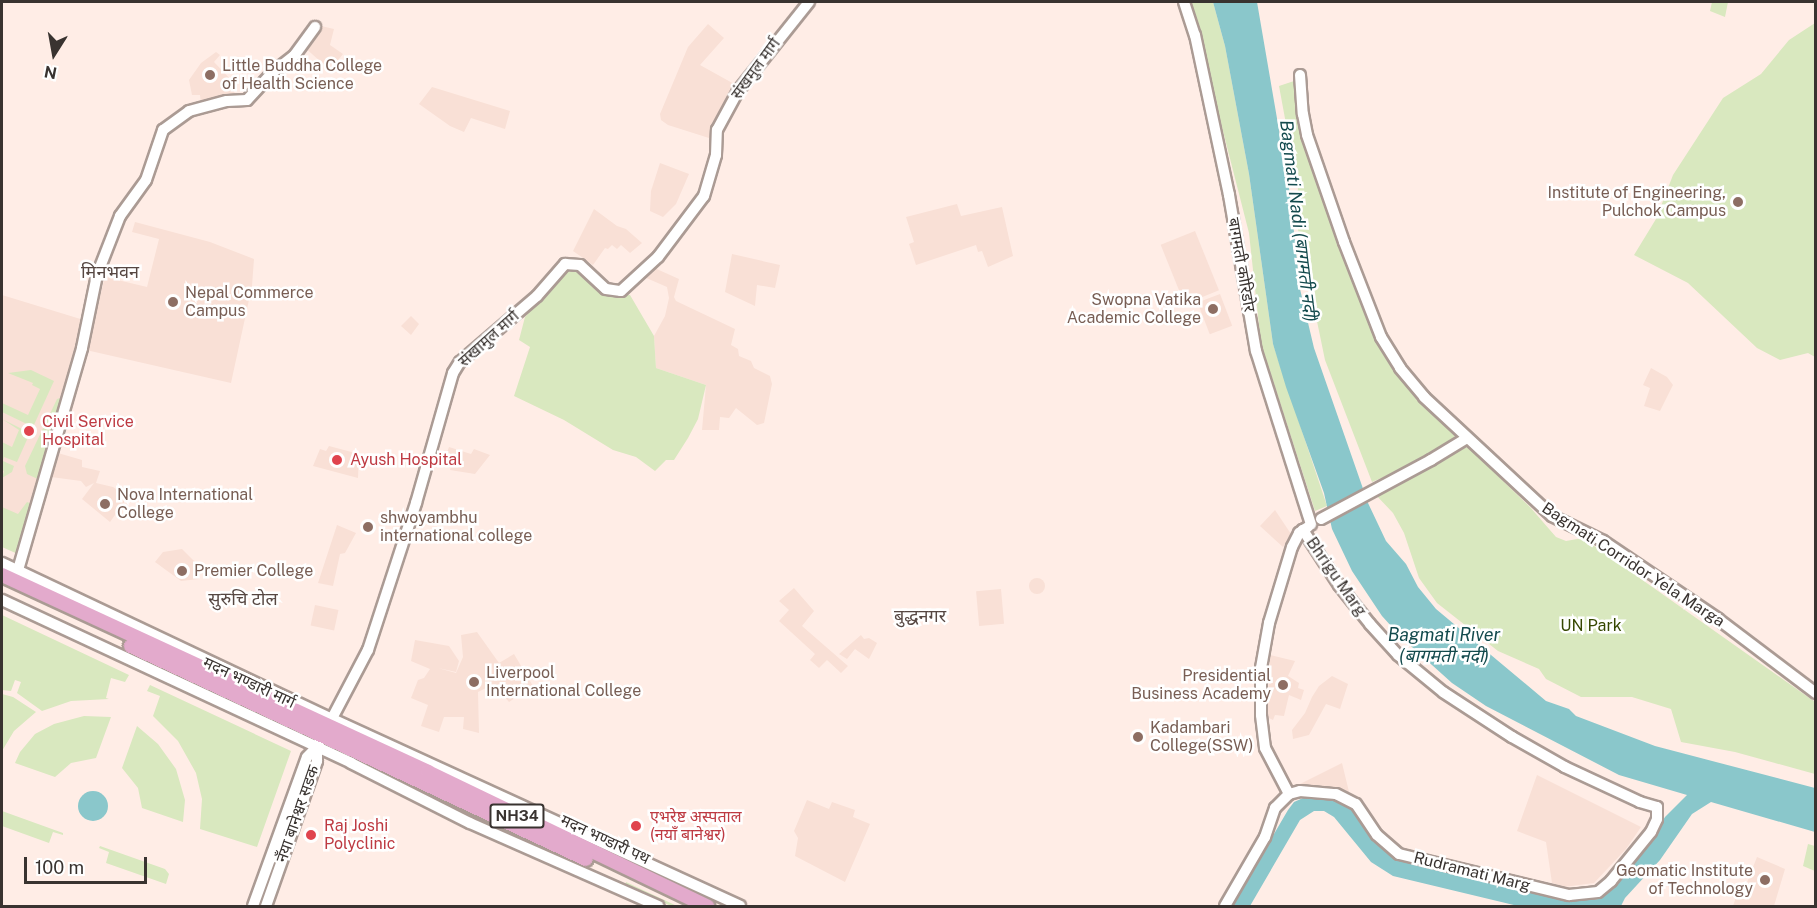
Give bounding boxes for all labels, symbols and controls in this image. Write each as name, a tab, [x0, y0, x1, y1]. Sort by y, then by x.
north arrow	[24, 24, 84, 84]
street label: संखमुल मार्ग	[727, 35, 785, 103]
place label: Little Buddha College of Health Science	[222, 56, 382, 94]
text: N	[43, 62, 58, 83]
marker: Little Buddha College of Health Science	[203, 68, 217, 82]
water label: Bagmati Nadi (बागमती नदी)	[1275, 119, 1321, 323]
place label: Institute of Engineering, Pulchok Campus	[1547, 183, 1726, 221]
marker: Institute of Engineering, Pulchok Campus	[1731, 195, 1745, 209]
street label: बागमती कोरिडोर	[1223, 216, 1259, 314]
district label: मिनभवन	[81, 261, 139, 283]
place label: Nepal Commerce Campus	[185, 283, 314, 321]
place label: Swopna Vatika Academic College	[1067, 290, 1201, 328]
marker: Nepal Commerce Campus	[166, 295, 180, 309]
marker: Swopna Vatika Academic College	[1206, 302, 1220, 316]
street label: संखामुल मार्ग	[455, 307, 523, 371]
place label: Civil Service Hospital	[42, 412, 134, 450]
marker: Civil Service Hospital	[20, 422, 38, 440]
place label: Ayush Hospital	[350, 450, 462, 470]
marker: Ayush Hospital	[328, 451, 346, 469]
place label: Nova International College	[117, 485, 253, 523]
marker: Nova International College	[98, 497, 112, 511]
street label: Bagmati Corridor Yela Marga	[1538, 499, 1728, 631]
place label: shwoyambhu international college	[380, 508, 533, 546]
marker: shwoyambhu international college	[361, 520, 375, 534]
street label: Bhrigu Marg	[1302, 534, 1370, 620]
place label: Premier College	[194, 561, 313, 581]
marker: Premier College	[175, 564, 189, 578]
district label: सुरुचि टोल	[208, 588, 278, 610]
district label: बुद्धनगर	[894, 605, 946, 627]
park label: UN Park	[1560, 616, 1622, 636]
water label: Bagmati River (बागमती नदी)	[1388, 625, 1500, 668]
street label: मदन भण्डारी मार्ग	[200, 653, 298, 713]
place label: Liverpool International College	[486, 663, 641, 701]
place label: Presidential Business Academy	[1131, 666, 1271, 704]
marker: Liverpool International College	[467, 675, 481, 689]
marker: Presidential Business Academy	[1276, 678, 1290, 692]
place label: Kadambari College(SSW)	[1150, 718, 1254, 756]
marker: Kadambari College(SSW)	[1131, 730, 1145, 744]
street label: नँया बानेश्वर सडक	[272, 763, 324, 865]
road number: NH34	[488, 804, 546, 828]
place label: एभरेष्ट अस्पताल (नयाँ बानेश्वर)	[650, 807, 742, 845]
street label: मदन भण्डारी पथ	[557, 811, 653, 869]
place label: Raj Joshi Polyclinic	[324, 816, 395, 854]
marker: एभरेष्ट अस्पताल (नयाँ बानेश्वर)	[627, 817, 645, 835]
marker: Raj Joshi Polyclinic	[302, 826, 320, 844]
scale bar	[27, 845, 150, 883]
street label: Rudramati Marg	[1412, 848, 1532, 896]
text: 100 m	[35, 857, 84, 878]
place label: Geomatic Institute of Technology	[1616, 861, 1753, 899]
marker: Geomatic Institute of Technology	[1758, 873, 1772, 887]

